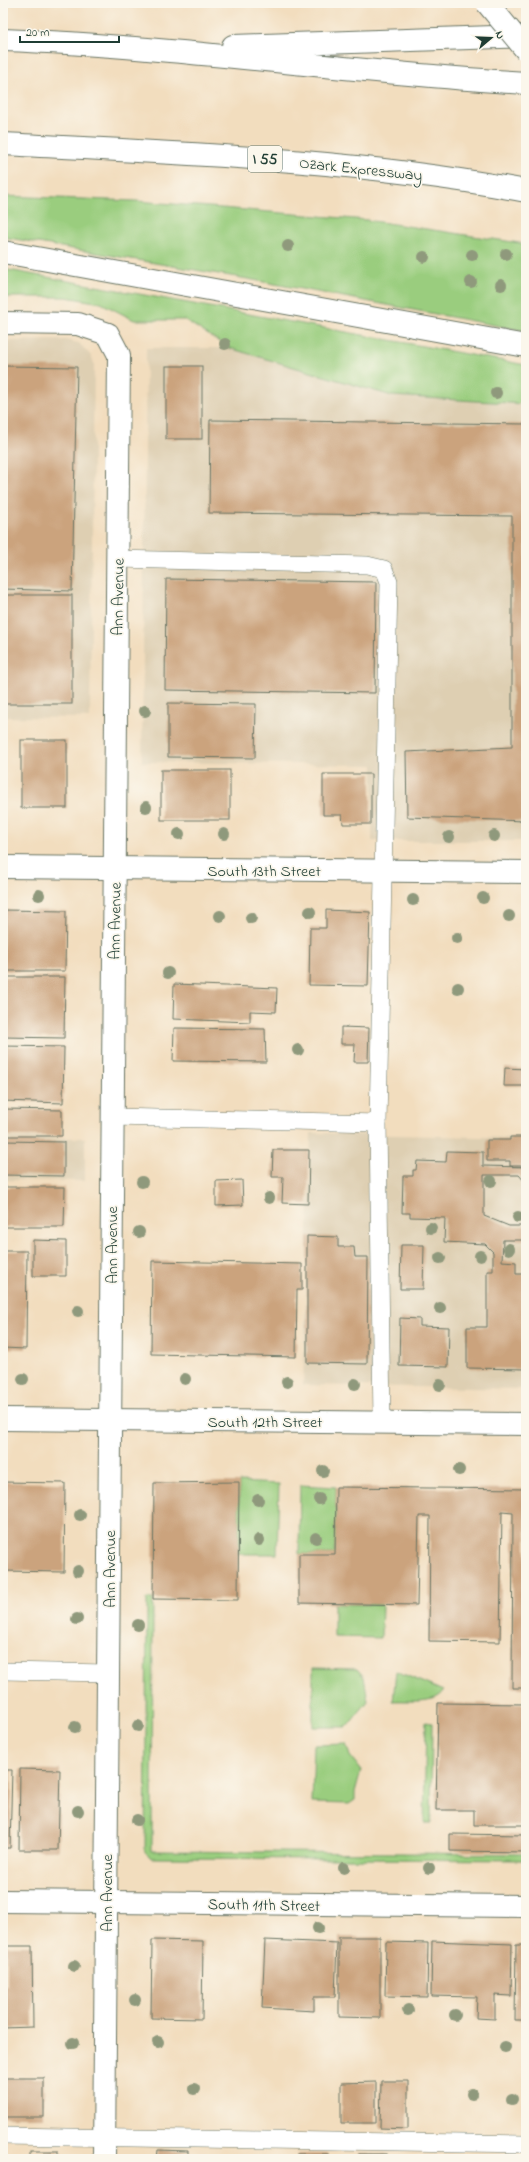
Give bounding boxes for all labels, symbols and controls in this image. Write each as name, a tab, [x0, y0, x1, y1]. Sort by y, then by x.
scale bar	[20, 18, 119, 44]
north arrow	[471, 18, 511, 58]
text: 20 m	[26, 24, 49, 42]
text: N	[491, 29, 508, 41]
road number: I 55	[248, 146, 282, 172]
street label: Ozark Expressway	[298, 152, 424, 188]
street label: Ann Avenue	[106, 557, 132, 636]
street label: South 13th Street	[207, 860, 321, 884]
street label: Ann Avenue	[103, 881, 129, 960]
street label: Ann Avenue	[101, 1205, 125, 1284]
street label: South 12th Street	[207, 1411, 323, 1435]
street label: Ann Avenue	[99, 1529, 123, 1608]
street label: Ann Avenue	[96, 1853, 120, 1932]
street label: South 11th Street	[208, 1893, 321, 1919]

